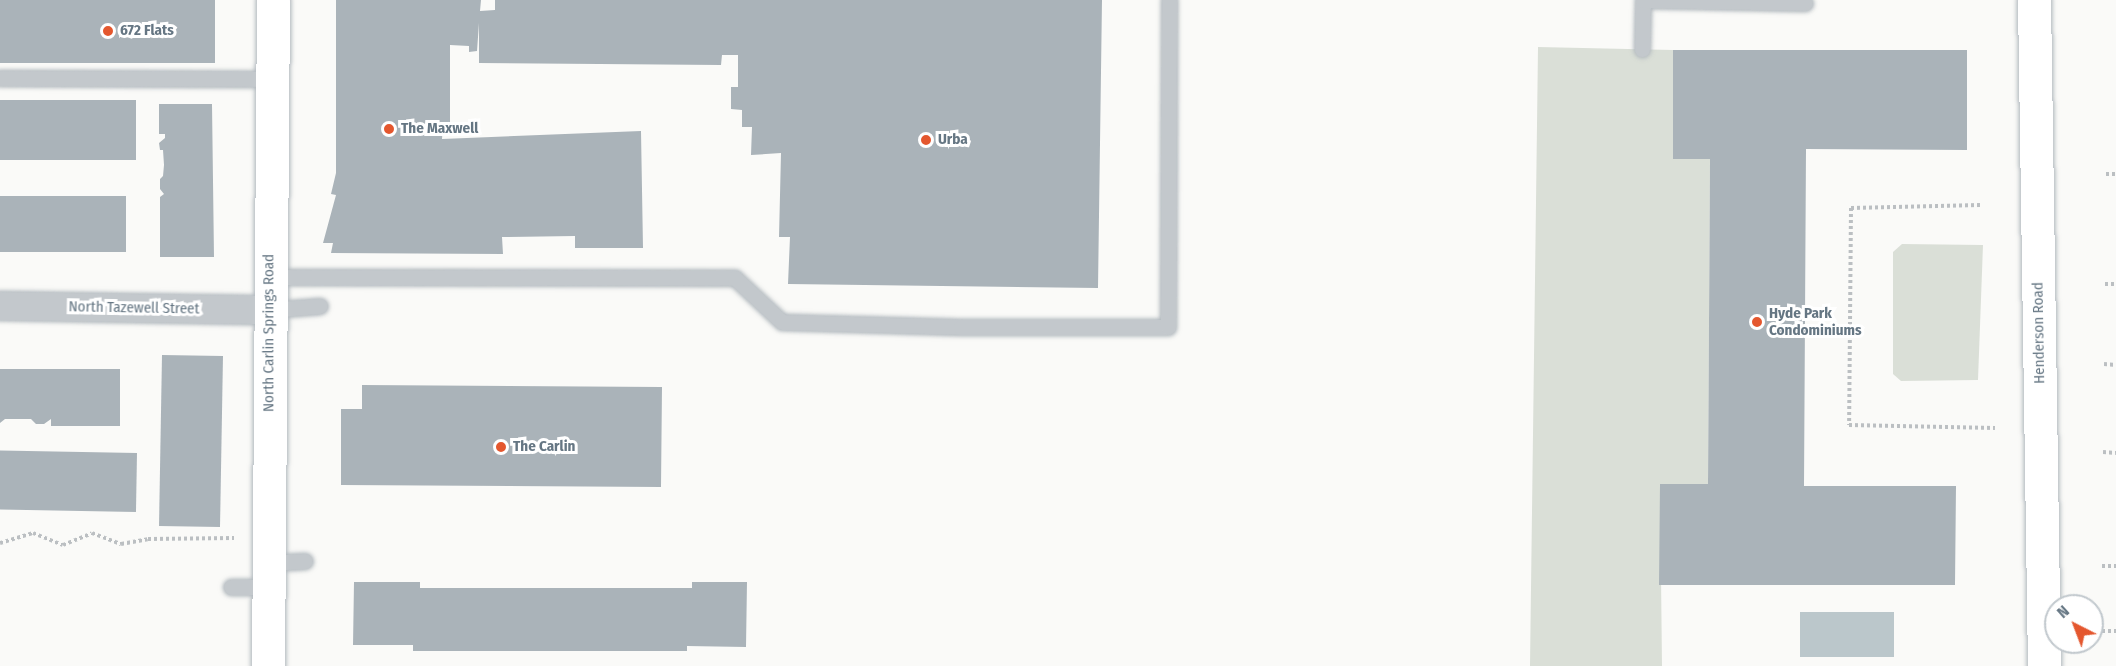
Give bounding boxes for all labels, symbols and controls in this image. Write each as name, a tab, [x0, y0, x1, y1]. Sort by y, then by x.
place label: 672 Flats	[120, 22, 174, 40]
marker: 672 Flats	[101, 24, 115, 38]
place label: The Maxwell	[401, 120, 478, 138]
marker: The Maxwell	[382, 122, 396, 136]
place label: Urba	[938, 131, 968, 149]
marker: Urba	[919, 133, 933, 147]
street label: North Carlin Springs Road	[260, 254, 278, 412]
street label: Henderson Road	[2029, 282, 2049, 384]
street label: North Tazewell Street	[68, 298, 200, 318]
place label: Hyde Park Condominiums	[1769, 304, 1861, 339]
marker: Hyde Park Condominiums	[1750, 315, 1764, 329]
place label: The Carlin	[513, 438, 575, 456]
marker: The Carlin	[494, 440, 508, 454]
north arrow	[2044, 594, 2104, 654]
text: N	[2053, 601, 2073, 622]

